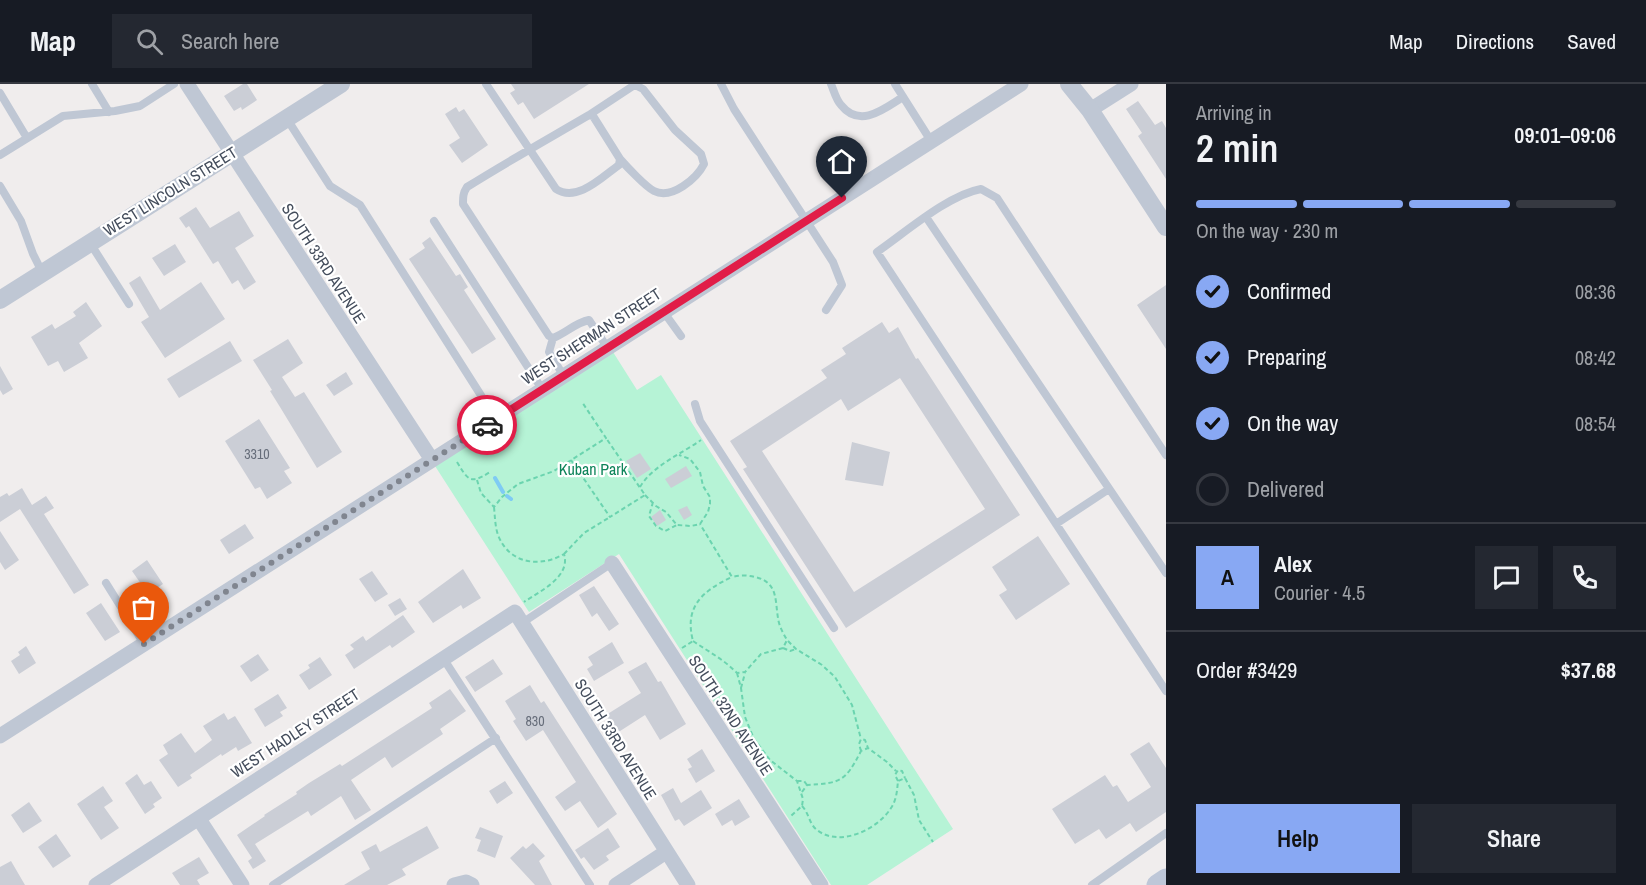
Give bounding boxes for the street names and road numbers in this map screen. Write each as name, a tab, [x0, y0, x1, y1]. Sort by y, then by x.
street label: WEST LINCOLN STREET	[99, 141, 241, 241]
street label: SOUTH 33RD AVENUE	[277, 199, 371, 327]
street label: WEST SHERMAN STREET	[517, 283, 665, 389]
street label: SOUTH 32ND AVENUE	[684, 651, 778, 779]
street label: SOUTH 33RD AVENUE	[570, 674, 662, 804]
street label: WEST HADLEY STREET	[227, 683, 363, 783]

